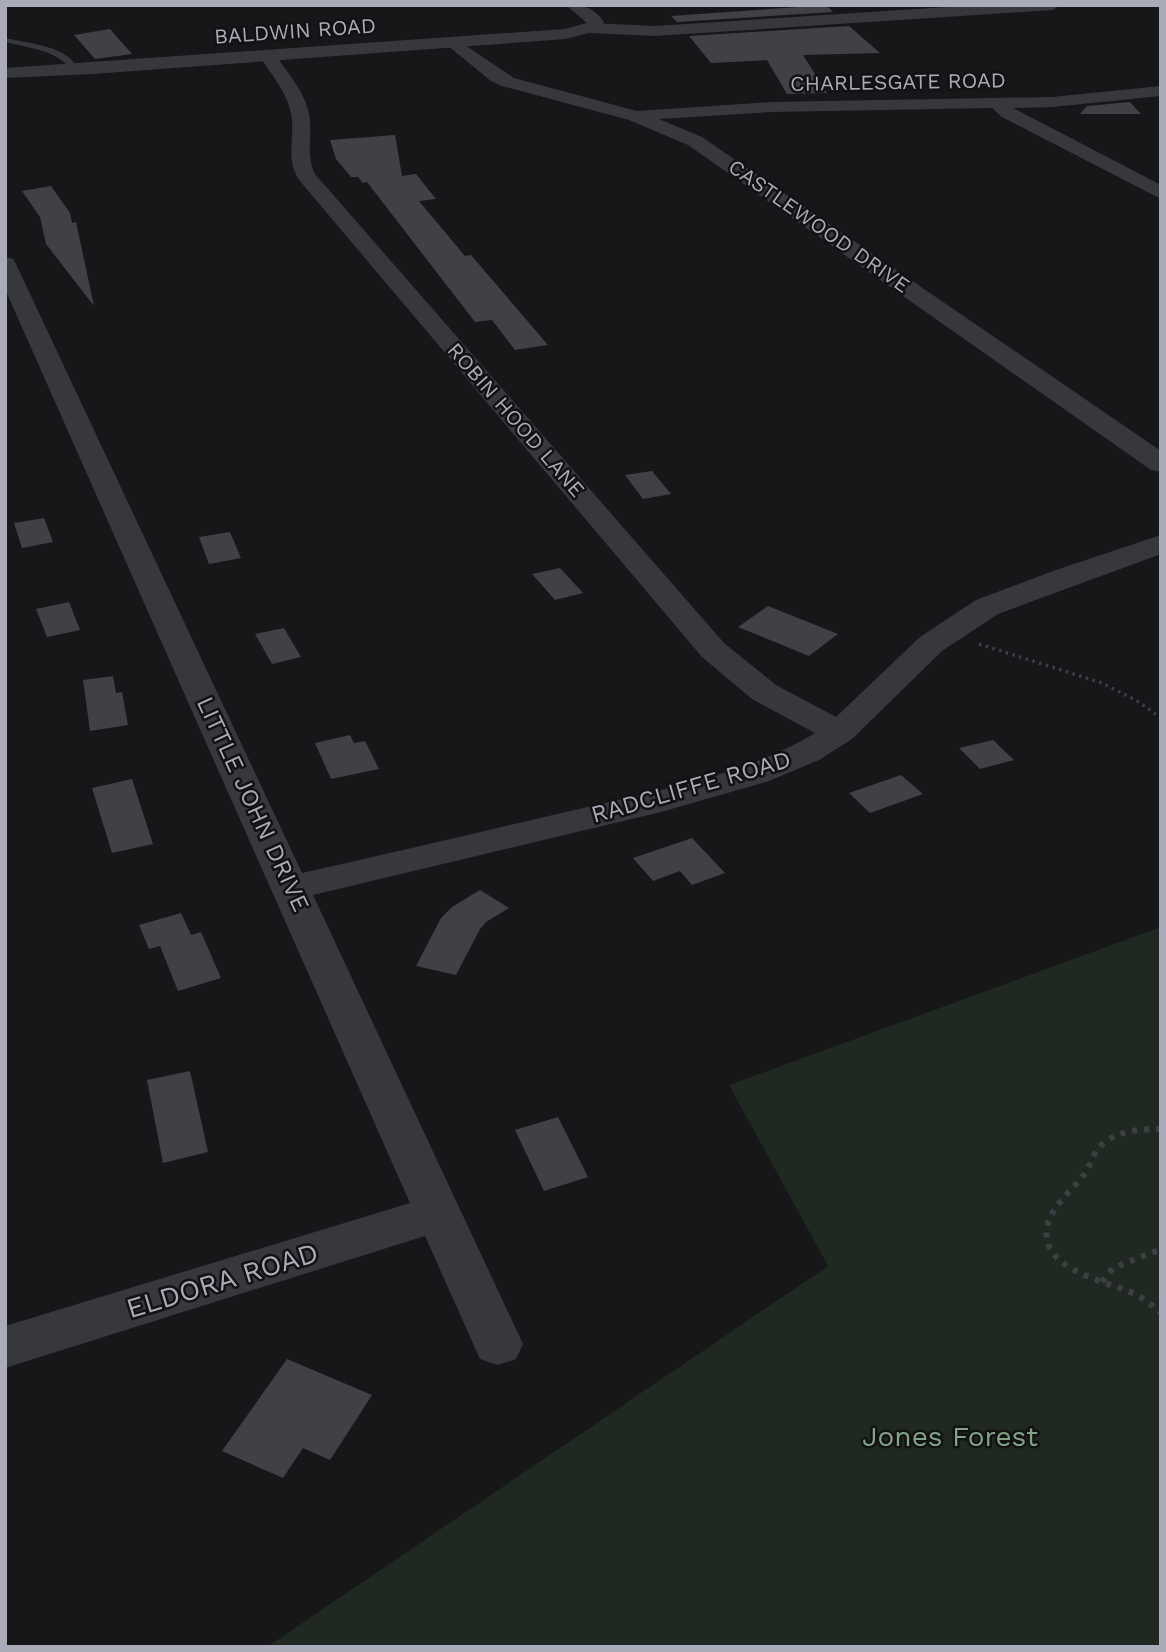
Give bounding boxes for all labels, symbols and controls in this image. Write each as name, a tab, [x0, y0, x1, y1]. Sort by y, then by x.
street label: BALDWIN ROAD	[213, 12, 377, 49]
street label: CHARLESGATE ROAD	[790, 67, 1006, 96]
street label: CASTLEWOOD DRIVE	[724, 154, 915, 298]
street label: ROBIN HOOD LANE	[443, 337, 590, 502]
street label: LITTLE JOHN DRIVE	[191, 692, 315, 916]
street label: RADCLIFFE ROAD	[588, 745, 794, 829]
street label: ELDORA ROAD	[122, 1236, 322, 1325]
park label: Jones Forest	[862, 1420, 1038, 1453]

